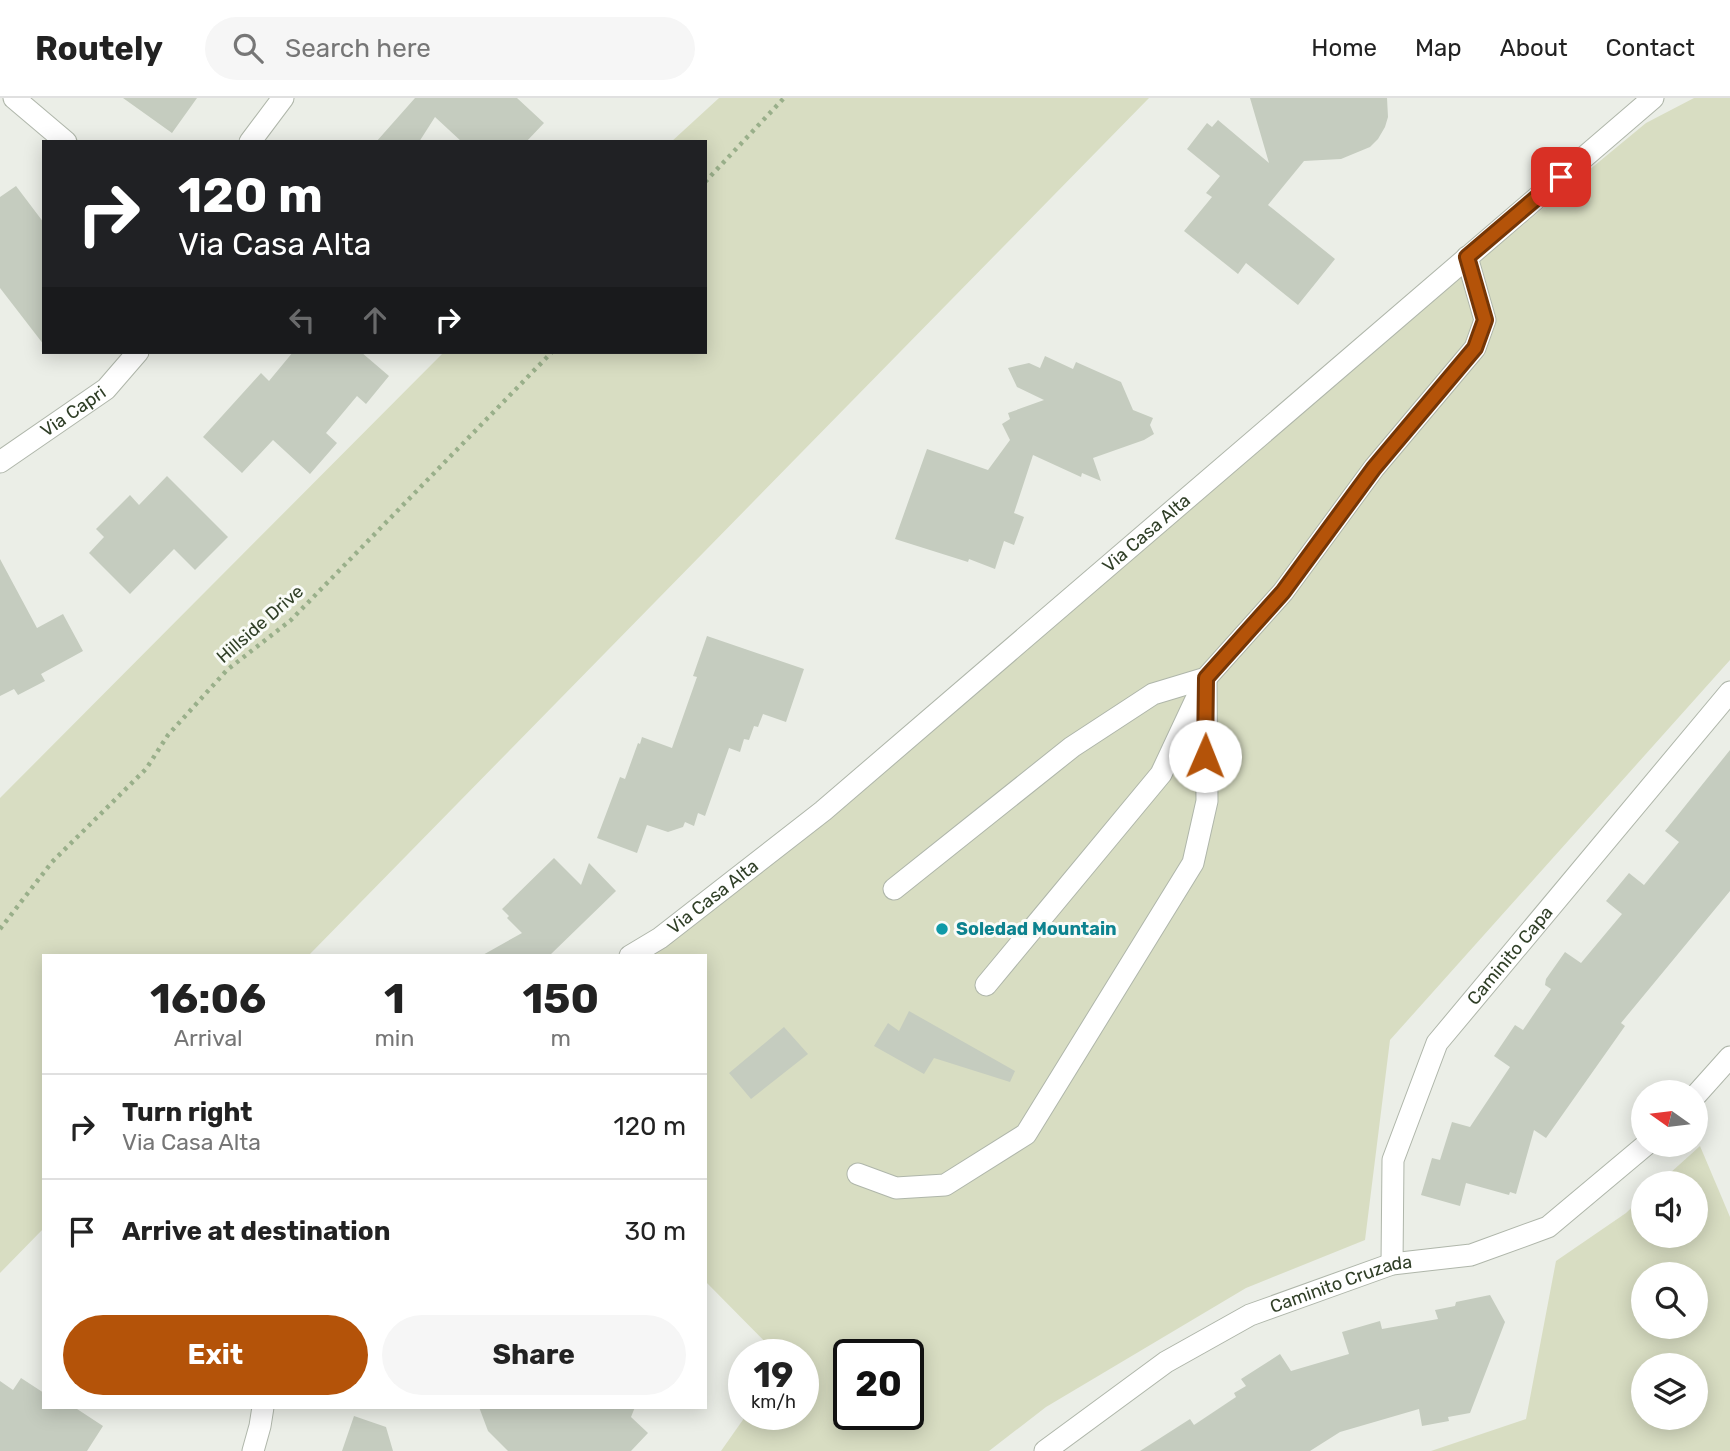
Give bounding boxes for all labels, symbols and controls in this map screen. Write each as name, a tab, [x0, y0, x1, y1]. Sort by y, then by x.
search box	[205, 17, 695, 80]
text: Routely	[35, 29, 163, 68]
icon: search	[229, 29, 267, 67]
text: Search here	[285, 33, 431, 64]
text: Home	[1311, 34, 1377, 62]
text: Map	[1415, 34, 1462, 62]
text: About	[1500, 34, 1568, 62]
text: Contact	[1606, 34, 1695, 62]
pin	[1531, 147, 1591, 207]
icon: arrive	[1542, 158, 1580, 196]
text: 120 m	[178, 166, 323, 224]
icon: right	[63, 168, 154, 259]
text: Via Casa Alta	[178, 225, 371, 263]
icon: left	[283, 301, 321, 339]
icon: ahead	[356, 301, 394, 339]
icon: right	[429, 301, 467, 339]
street label: Via Capri	[36, 381, 110, 442]
street label: Via Casa Alta	[1098, 489, 1195, 577]
street label: Hillside Drive	[212, 580, 308, 668]
position arrow	[1168, 719, 1242, 793]
street label: Via Casa Alta	[663, 855, 763, 939]
street label: Caminito Capa	[1463, 902, 1558, 1009]
place label: Soledad Mountain	[956, 918, 1117, 940]
marker: Soledad Mountain	[934, 921, 950, 937]
text: 16:06	[150, 974, 266, 1024]
text: 1	[384, 974, 405, 1024]
text: 150	[522, 974, 599, 1024]
text: Arrival	[174, 1024, 243, 1052]
text: min	[374, 1024, 414, 1052]
text: m	[550, 1024, 571, 1052]
north arrow	[1631, 1080, 1708, 1157]
map controls	[1631, 1080, 1708, 1430]
text: Turn right	[122, 1097, 252, 1128]
icon: right	[63, 1108, 101, 1146]
text: 120 m	[614, 1111, 686, 1142]
text: Via Casa Alta	[122, 1128, 261, 1156]
button: sound	[1631, 1171, 1708, 1248]
icon: arrive	[63, 1213, 101, 1251]
text: Arrive at destination	[122, 1216, 390, 1247]
text: 30 m	[624, 1216, 686, 1247]
street label: Caminito Cruzada	[1267, 1251, 1413, 1318]
button: search	[1631, 1262, 1708, 1339]
button: Exit	[63, 1315, 368, 1395]
button: Share	[382, 1315, 686, 1395]
speed limit sign: 20	[833, 1339, 924, 1430]
button: layers	[1631, 1353, 1708, 1430]
text: 19	[754, 1354, 793, 1396]
text: km/h	[751, 1391, 796, 1413]

